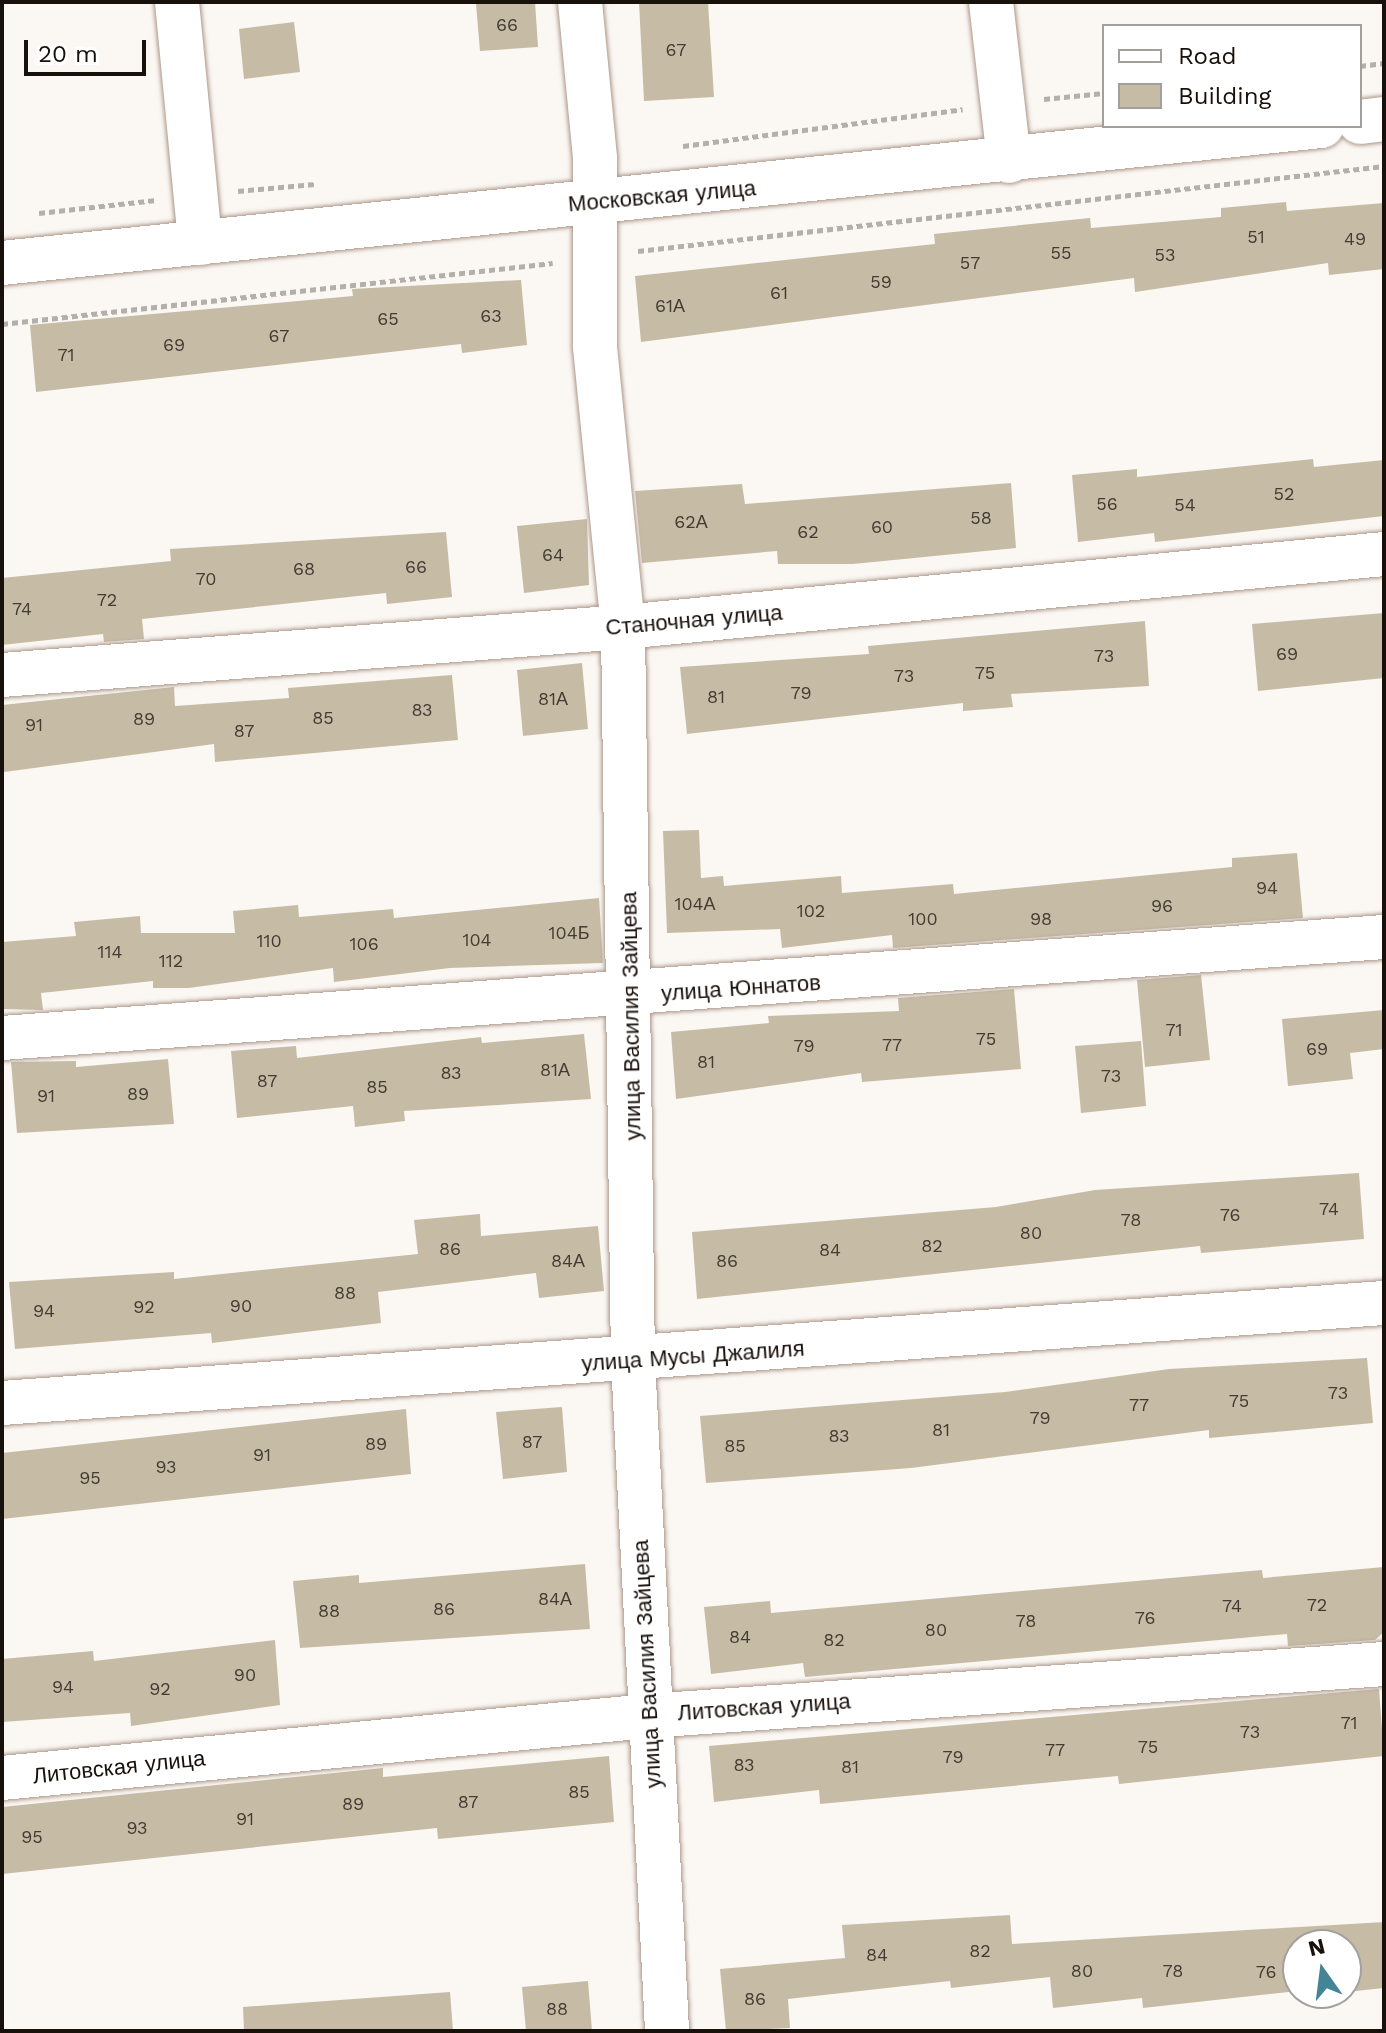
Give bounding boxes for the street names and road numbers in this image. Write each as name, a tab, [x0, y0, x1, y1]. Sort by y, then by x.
street label: Московская улица	[567, 175, 757, 217]
street label: Станочная улица	[604, 599, 784, 641]
street label: улица Василия Зайцева	[616, 891, 646, 1141]
street label: улица Юннатов	[660, 969, 822, 1007]
street label: улица Мусы Джалиля	[581, 1335, 805, 1377]
street label: улица Василия Зайцева	[627, 1539, 667, 1789]
street label: Литовская улица	[677, 1688, 851, 1726]
street label: Литовская улица	[31, 1745, 207, 1789]

